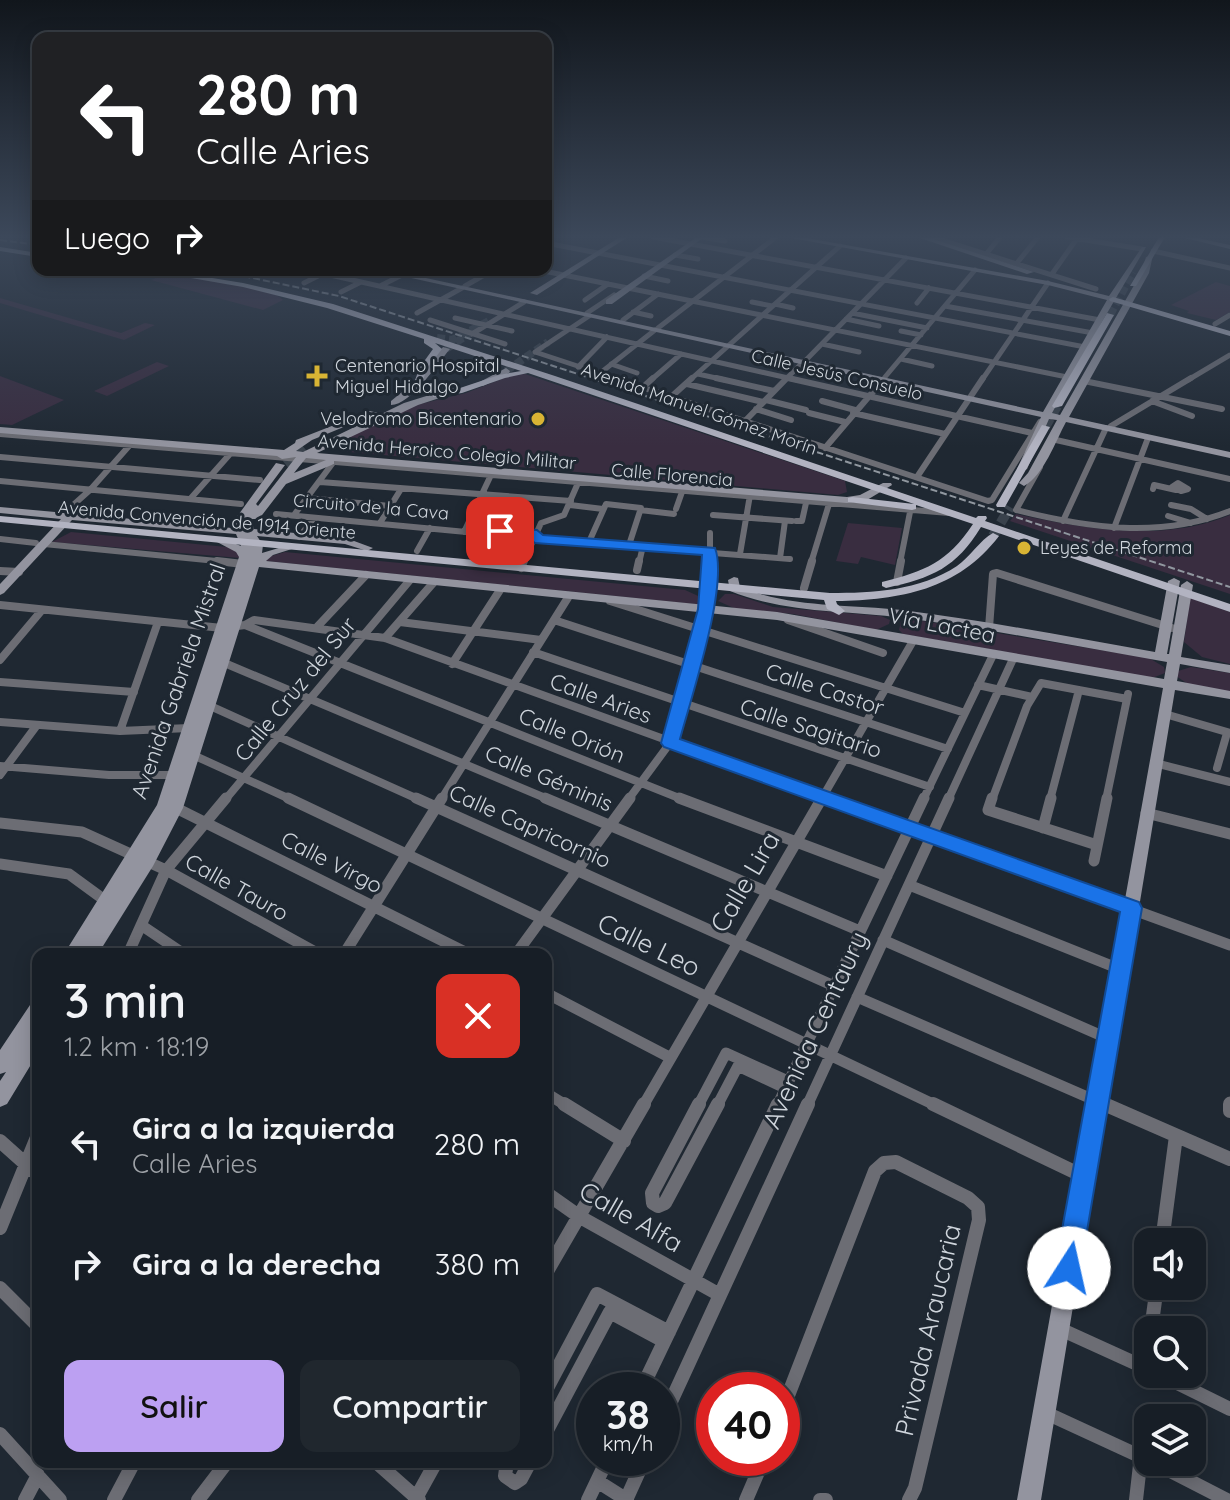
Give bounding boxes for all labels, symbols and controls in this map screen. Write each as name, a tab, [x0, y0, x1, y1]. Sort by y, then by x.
text: 280 m	[196, 59, 360, 129]
icon: left	[64, 64, 168, 168]
text: Calle Aries	[196, 128, 370, 173]
icon: right	[166, 216, 210, 260]
text: Luego	[64, 219, 150, 257]
street label: Calle Jesús Consuelo	[749, 344, 925, 405]
place label: Centenario Hospital Miguel Hidalgo	[335, 354, 500, 398]
street label: Avenida Manuel Gómez Morín	[578, 357, 820, 460]
marker: Centenario Hospital Miguel Hidalgo	[306, 365, 328, 387]
place label: Velodromo Bicentenario	[320, 407, 522, 430]
marker: Velodromo Bicentenario	[529, 410, 547, 428]
street label: Avenida Heroico Colegio Militar	[317, 429, 577, 474]
street label: Calle Florencia	[610, 458, 734, 491]
street label: Circuito de la Cava	[292, 488, 450, 525]
street label: Avenida Convención de 1914 Oriente	[57, 495, 357, 544]
pin	[466, 497, 534, 565]
icon: arrive	[478, 509, 522, 553]
place label: Leyes de Reforma	[1040, 536, 1192, 559]
marker: Leyes de Reforma	[1015, 539, 1033, 557]
street label: Avenida Gabriela Mistral	[125, 560, 231, 802]
street label: Vía Lactea	[886, 601, 998, 649]
street label: Calle Cruz del Sur	[228, 611, 362, 767]
street label: Calle Castor	[762, 657, 888, 722]
street label: Calle Aries	[546, 667, 656, 729]
street label: Calle Sagitario	[737, 692, 885, 764]
street label: Calle Orión	[515, 701, 629, 769]
street label: Calle Géminis	[481, 738, 617, 818]
street label: Calle Capricornio	[445, 778, 615, 874]
street label: Calle Virgo	[277, 825, 387, 899]
street label: Calle Lira	[703, 825, 787, 938]
street label: Calle Tauro	[180, 847, 294, 927]
street label: Calle Leo	[592, 906, 706, 984]
street label: Avenida Centaury	[754, 926, 875, 1134]
text: 3 min	[64, 970, 186, 1030]
button: close	[436, 974, 520, 1058]
text: 1.2 km · 18:19	[64, 1030, 209, 1063]
text: Gira a la izquierda	[132, 1109, 395, 1147]
icon: left	[64, 1122, 108, 1166]
text: 280 m	[434, 1125, 520, 1163]
text: Calle Aries	[132, 1147, 258, 1180]
street label: Calle Alfa	[574, 1174, 689, 1259]
street label: Privada Araucaria	[887, 1221, 968, 1439]
position arrow	[1027, 1226, 1111, 1310]
map controls	[1134, 1228, 1206, 1476]
button: sound	[1134, 1228, 1206, 1300]
icon: right	[64, 1242, 108, 1286]
text: Gira a la derecha	[132, 1245, 381, 1283]
text: 380 m	[435, 1245, 520, 1283]
button: search	[1134, 1316, 1206, 1388]
button: Salir	[64, 1360, 284, 1452]
button: Compartir	[300, 1360, 520, 1452]
speed limit sign: 40	[696, 1372, 800, 1476]
text: 38	[606, 1389, 650, 1439]
button: layers	[1134, 1404, 1206, 1476]
text: km/h	[603, 1431, 653, 1456]

